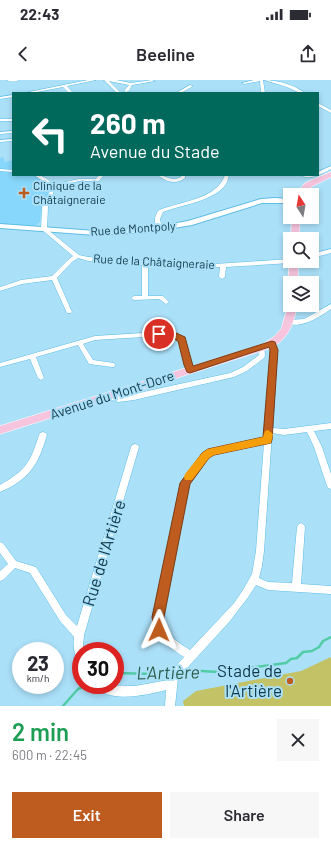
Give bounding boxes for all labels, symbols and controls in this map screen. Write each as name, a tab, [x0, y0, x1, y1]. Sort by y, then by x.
text: 22:43	[20, 5, 59, 23]
icon: back	[12, 43, 34, 65]
text: Beeline	[136, 43, 195, 65]
icon: share	[297, 43, 319, 65]
text: 260 m	[90, 106, 166, 140]
icon: left	[24, 108, 76, 160]
text: Avenue du Stade	[90, 140, 220, 162]
place label: Clinique de la Châtaigneraie	[33, 178, 106, 206]
marker: Clinique de la Châtaigneraie	[18, 187, 30, 199]
north arrow	[283, 188, 319, 224]
map controls	[283, 188, 319, 312]
street label: Rue de Montpoly	[90, 218, 176, 238]
button: search	[283, 232, 319, 268]
street label: Rue de la Châtaigneraie	[93, 251, 215, 271]
button: layers	[283, 276, 319, 312]
pin	[142, 317, 176, 351]
icon: arrive	[148, 323, 170, 345]
street label: Avenue du Mont-Dore	[48, 366, 176, 423]
street label: Rue de l'Artière	[77, 497, 129, 608]
position arrow	[138, 609, 180, 651]
speed limit sign: 30	[72, 642, 124, 694]
text: 23	[27, 651, 49, 675]
water label: L'Artière	[136, 660, 200, 684]
place label: Stade de l'Artière	[217, 660, 282, 700]
text: km/h	[27, 672, 49, 684]
marker: Stade de l'Artière	[285, 676, 295, 686]
text: 2 min	[12, 717, 69, 746]
button: close	[277, 719, 319, 761]
text: 600 m · 22:45	[12, 747, 87, 763]
button: Exit	[12, 792, 162, 838]
button: Share	[170, 792, 319, 838]

